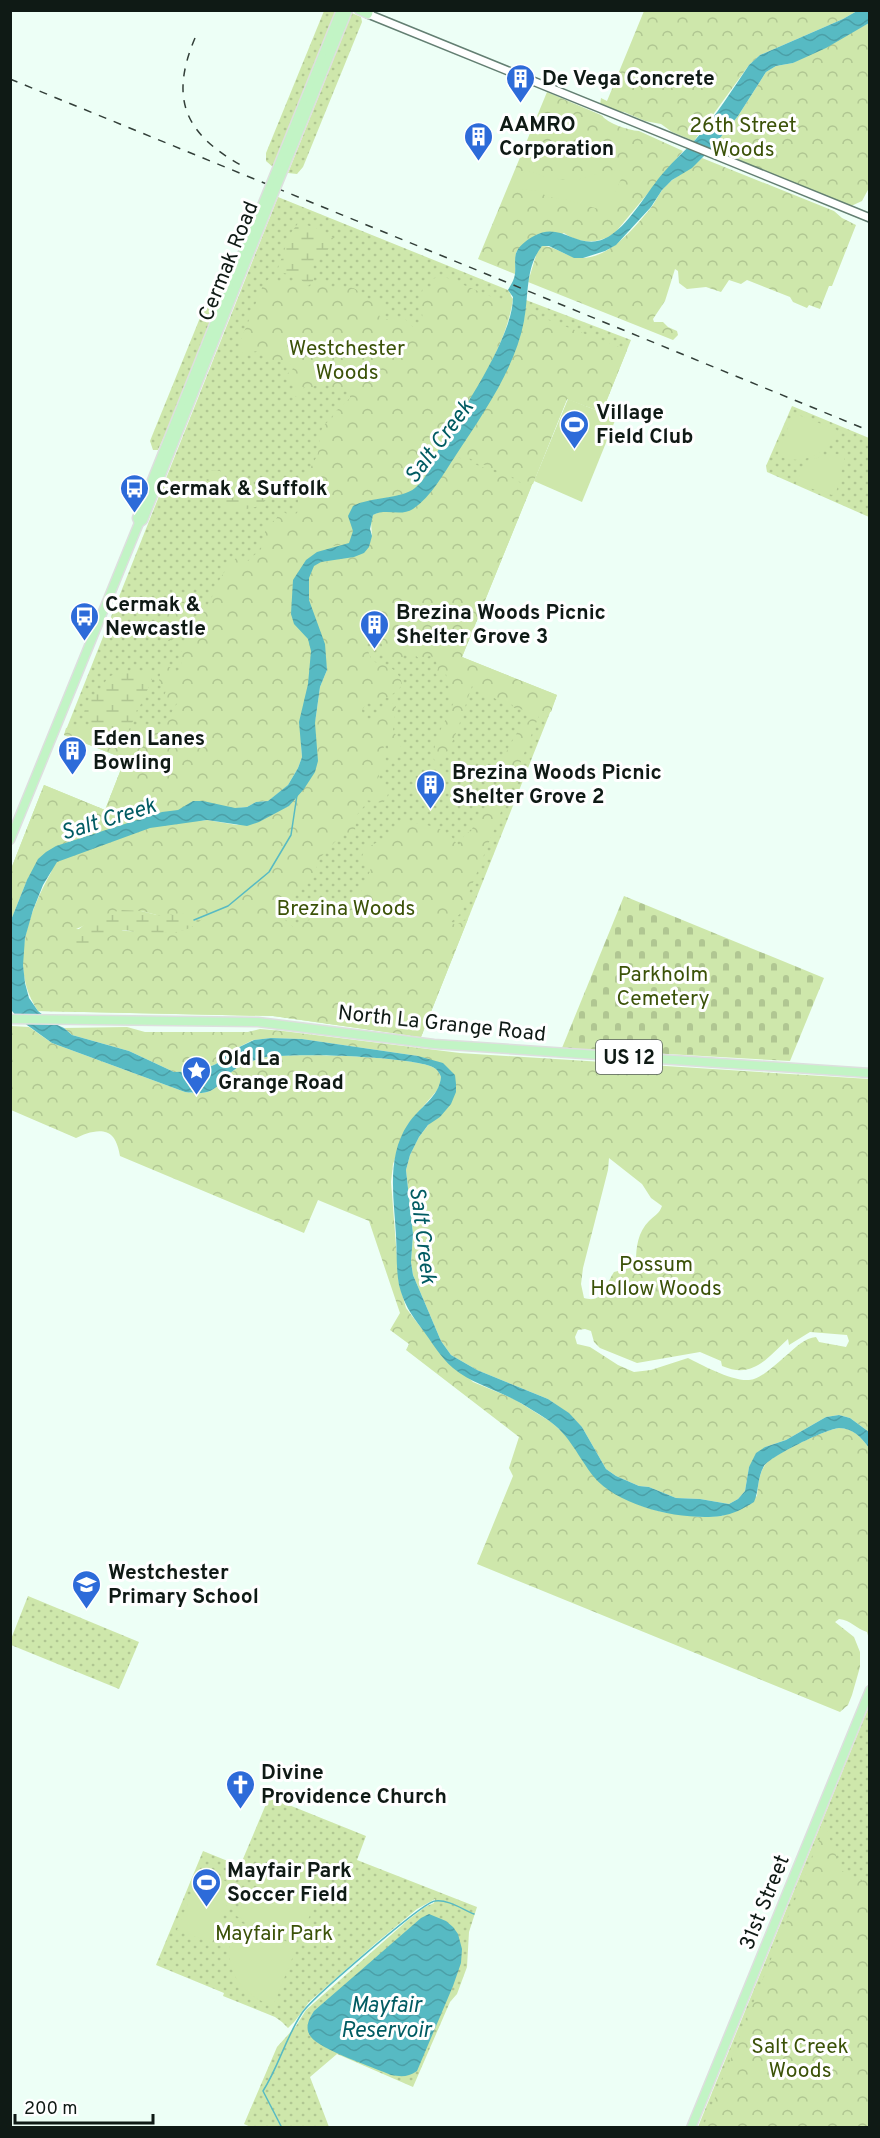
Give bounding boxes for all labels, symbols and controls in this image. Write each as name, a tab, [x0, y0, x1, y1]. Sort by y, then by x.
building icon: De Vega Concrete	[505, 62, 537, 104]
place label: De Vega Concrete	[542, 66, 715, 93]
place label: AAMRO Corporation	[499, 112, 614, 163]
park label: 26th Street Woods	[689, 113, 797, 164]
building icon: AAMRO Corporation	[462, 120, 494, 162]
street label: Cermak Road	[193, 198, 266, 325]
park label: Westchester Woods	[289, 336, 405, 387]
water label: Salt Creek	[400, 395, 481, 490]
place label: Village Field Club	[596, 400, 693, 451]
sports icon: Village Field Club	[559, 408, 591, 450]
bus stop icon: Cermak & Suffolk	[119, 472, 151, 514]
place label: Cermak & Suffolk	[156, 476, 328, 503]
place label: Cermak & Newcastle	[105, 592, 206, 643]
bus stop icon: Cermak & Newcastle	[68, 600, 100, 642]
place label: Brezina Woods Picnic Shelter Grove 3	[396, 600, 606, 651]
building icon: Brezina Woods Picnic Shelter Grove 3	[359, 608, 391, 650]
place label: Eden Lanes Bowling	[93, 726, 205, 777]
building icon: Eden Lanes Bowling	[56, 734, 88, 776]
place label: Brezina Woods Picnic Shelter Grove 2	[452, 760, 662, 811]
building icon: Brezina Woods Picnic Shelter Grove 2	[415, 768, 447, 810]
water label: Salt Creek	[58, 793, 160, 848]
park label: Brezina Woods	[277, 896, 415, 923]
park label: Parkholm Cemetery	[616, 962, 710, 1013]
street label: North La Grange Road	[336, 1000, 547, 1049]
road number: US 12	[596, 1040, 662, 1074]
place label: Old La Grange Road	[218, 1046, 344, 1097]
place icon: Old La Grange Road	[181, 1054, 213, 1096]
water label: Salt Creek	[402, 1185, 441, 1286]
park label: Possum Hollow Woods	[590, 1252, 722, 1303]
place label: Westchester Primary School	[108, 1560, 259, 1611]
school or university icon: Westchester Primary School	[71, 1568, 103, 1610]
place label: Divine Providence Church	[261, 1760, 447, 1811]
church icon: Divine Providence Church	[224, 1768, 256, 1810]
street label: 31st Street	[734, 1851, 797, 1954]
place label: Mayfair Park Soccer Field	[227, 1858, 352, 1909]
sports icon: Mayfair Park Soccer Field	[190, 1866, 222, 1908]
park label: Mayfair Park	[215, 1921, 333, 1948]
water label: Mayfair Reservoir	[341, 1993, 433, 2045]
park label: Salt Creek Woods	[751, 2034, 849, 2085]
scale bar	[15, 2087, 153, 2125]
text: 200 m	[24, 2098, 77, 2121]

